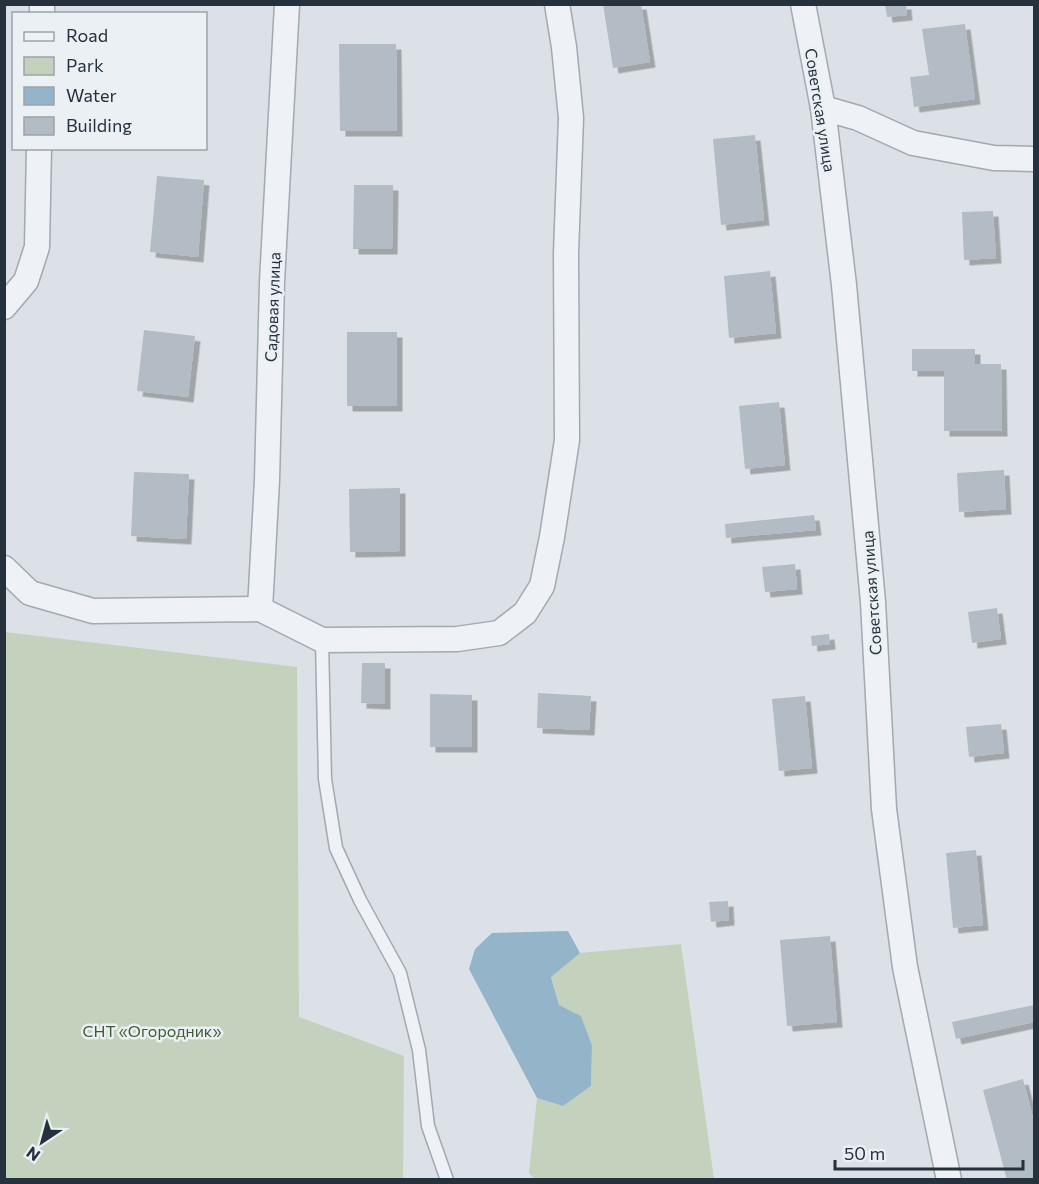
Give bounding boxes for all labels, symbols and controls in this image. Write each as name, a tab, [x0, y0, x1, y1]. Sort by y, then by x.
legend	[12, 12, 207, 150]
text: Road	[66, 24, 108, 46]
street label: Советская улица	[802, 47, 840, 173]
text: Park	[66, 54, 104, 76]
text: Water	[66, 84, 117, 106]
text: Building	[66, 114, 132, 136]
street label: Садовая улица	[261, 252, 283, 362]
street label: Советская улица	[857, 530, 885, 656]
park label: СНТ «Огородник»	[83, 1021, 222, 1040]
north arrow	[12, 1112, 72, 1172]
scale bar	[835, 1133, 1022, 1171]
text: 50 m	[844, 1142, 885, 1164]
text: N	[22, 1143, 43, 1166]

